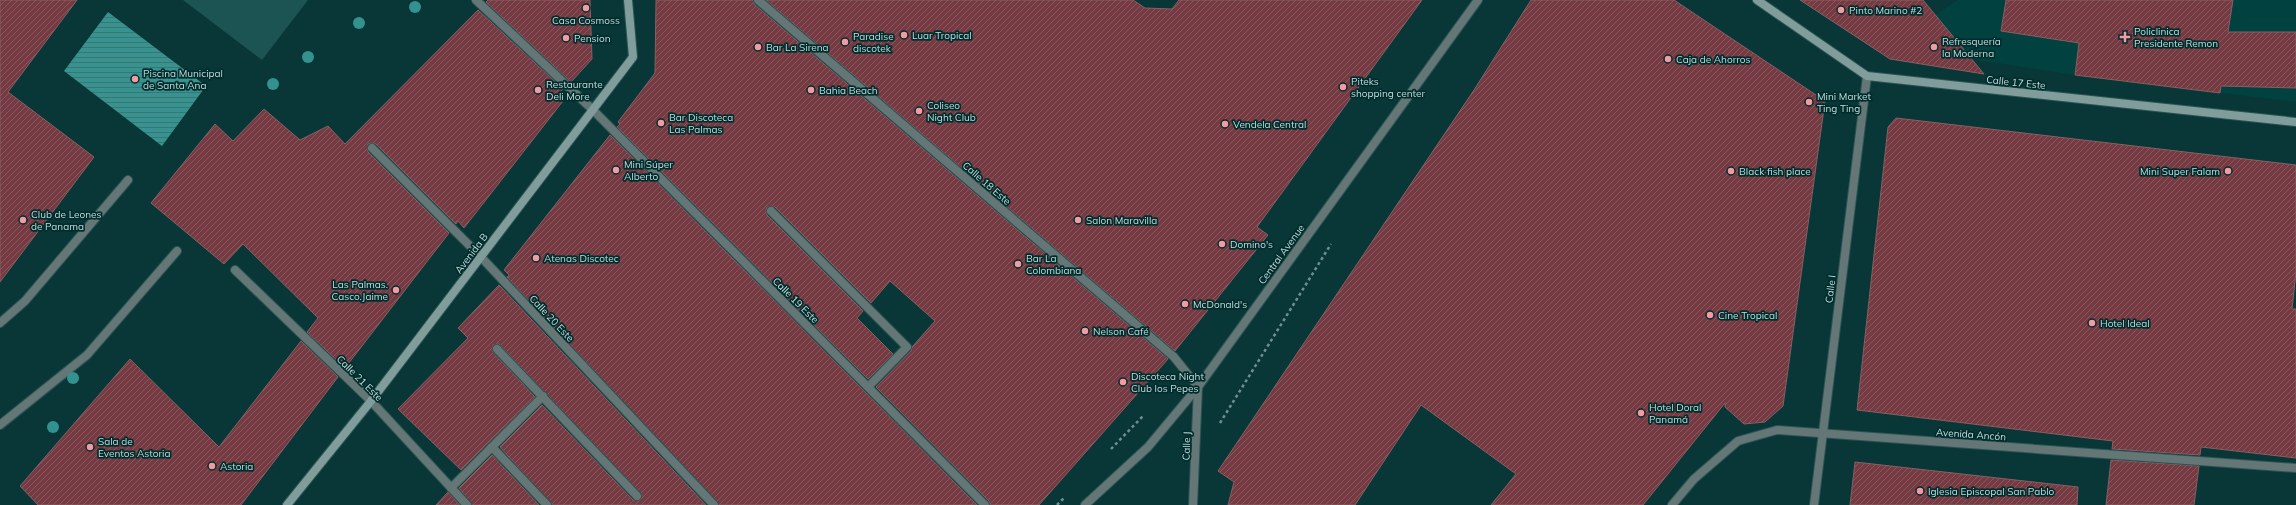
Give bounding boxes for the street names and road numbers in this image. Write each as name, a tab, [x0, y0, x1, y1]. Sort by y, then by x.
street label: Calle 17 Este	[1986, 73, 2046, 92]
street label: Calle 18 Este	[960, 159, 1013, 208]
street label: Central Avenue	[1255, 222, 1307, 287]
street label: Avenida B	[452, 230, 491, 276]
street label: Calle I	[1822, 274, 1839, 304]
street label: Calle 19 Este	[770, 275, 821, 326]
street label: Calle 20 Este	[527, 292, 577, 345]
street label: Calle 21 Este	[334, 353, 385, 404]
street label: Avenida Ancón	[1935, 426, 2007, 443]
street label: Calle J	[1180, 431, 1193, 461]

